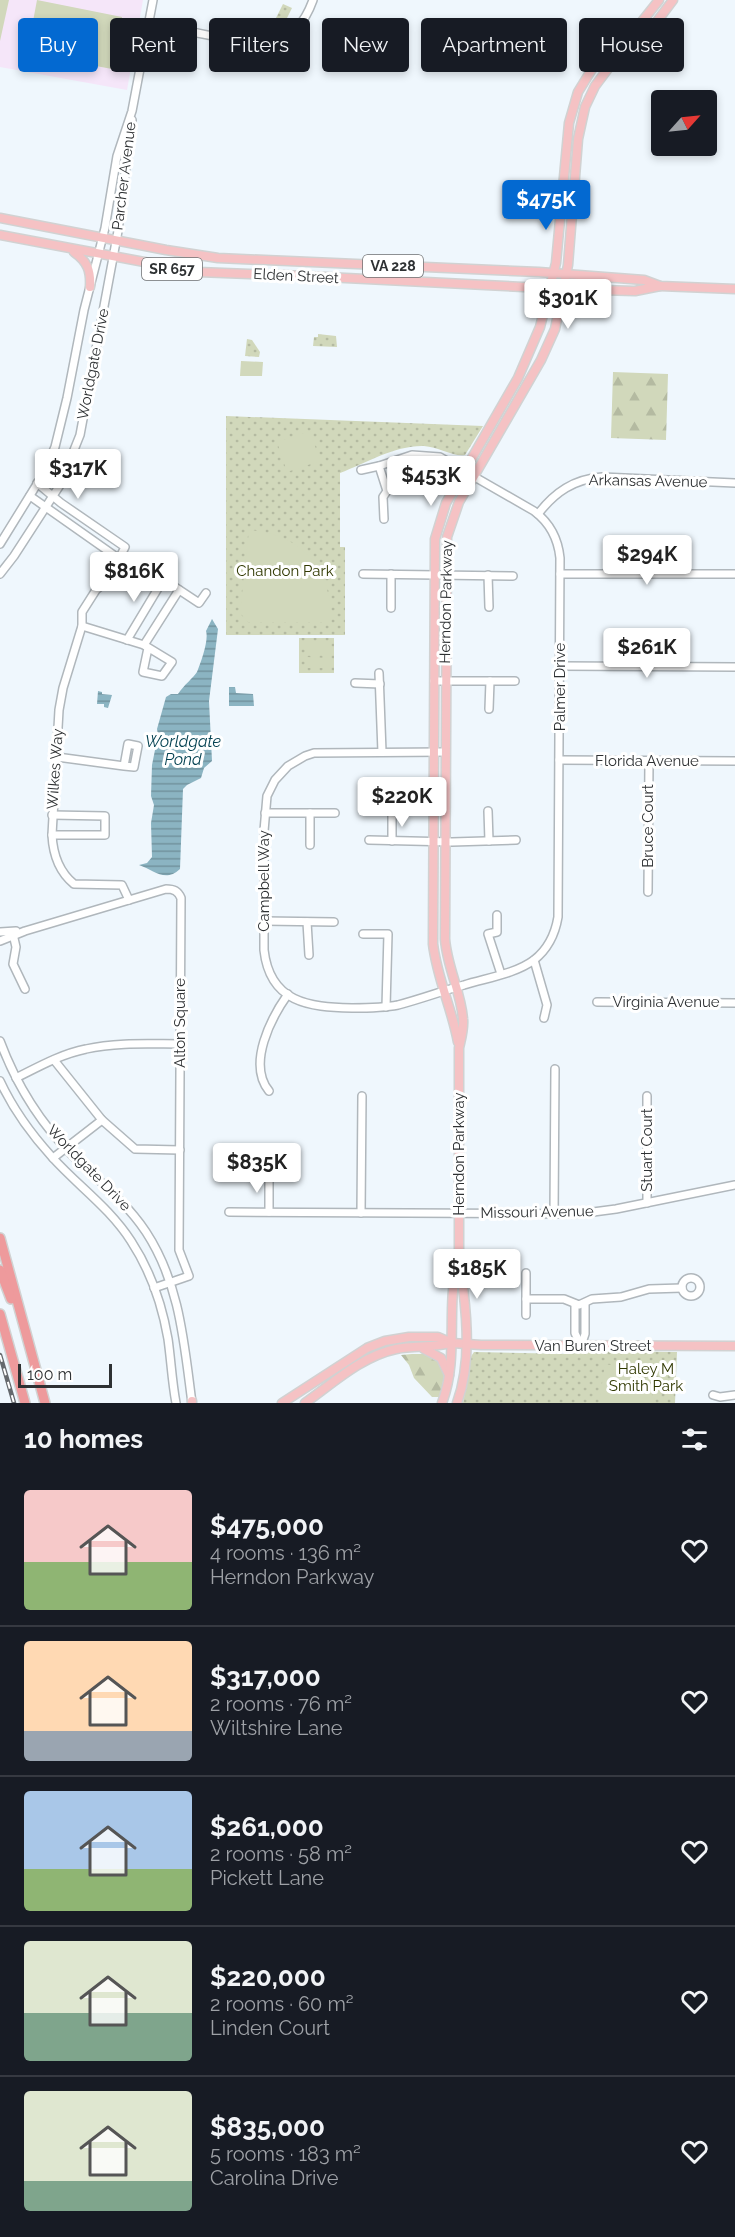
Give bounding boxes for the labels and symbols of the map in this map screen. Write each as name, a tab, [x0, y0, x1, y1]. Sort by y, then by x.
north arrow	[651, 90, 717, 156]
street label: Parcher Avenue	[108, 121, 140, 231]
pin: $475K	[504, 180, 588, 231]
road number: VA 228	[363, 255, 423, 277]
road number: SR 657	[142, 258, 202, 280]
street label: Elden Street	[253, 265, 339, 287]
pin: $301K	[526, 279, 610, 330]
street label: Worldgate Drive	[73, 307, 113, 421]
pin: $317K	[36, 449, 120, 500]
pin: $453K	[389, 456, 473, 507]
street label: Arkansas Avenue	[588, 471, 708, 491]
pin: $294K	[605, 535, 689, 586]
street label: Herndon Parkway	[436, 540, 456, 664]
pin: $816K	[92, 552, 176, 603]
park label: Chandon Park	[236, 562, 334, 580]
pin: $261K	[605, 628, 689, 679]
street label: Palmer Drive	[551, 642, 569, 731]
street label: Wilkes Way	[43, 728, 67, 810]
water label: Worldgate Pond	[145, 732, 221, 769]
street label: Florida Avenue	[595, 752, 699, 770]
pin: $220K	[360, 777, 444, 828]
street label: Bruce Court	[639, 784, 657, 868]
street label: Campbell Way	[255, 830, 273, 932]
street label: Alton Square	[171, 978, 189, 1068]
street label: Virginia Avenue	[612, 993, 720, 1011]
street label: Herndon Parkway	[450, 1092, 468, 1216]
street label: Stuart Court	[638, 1108, 656, 1192]
street label: Worldgate Drive	[43, 1121, 135, 1215]
pin: $835K	[215, 1143, 299, 1194]
street label: Missouri Avenue	[480, 1202, 594, 1222]
pin: $185K	[435, 1249, 519, 1300]
street label: Van Buren Street	[534, 1337, 652, 1355]
park label: Haley M Smith Park	[609, 1360, 683, 1395]
scale bar	[18, 1361, 112, 1388]

